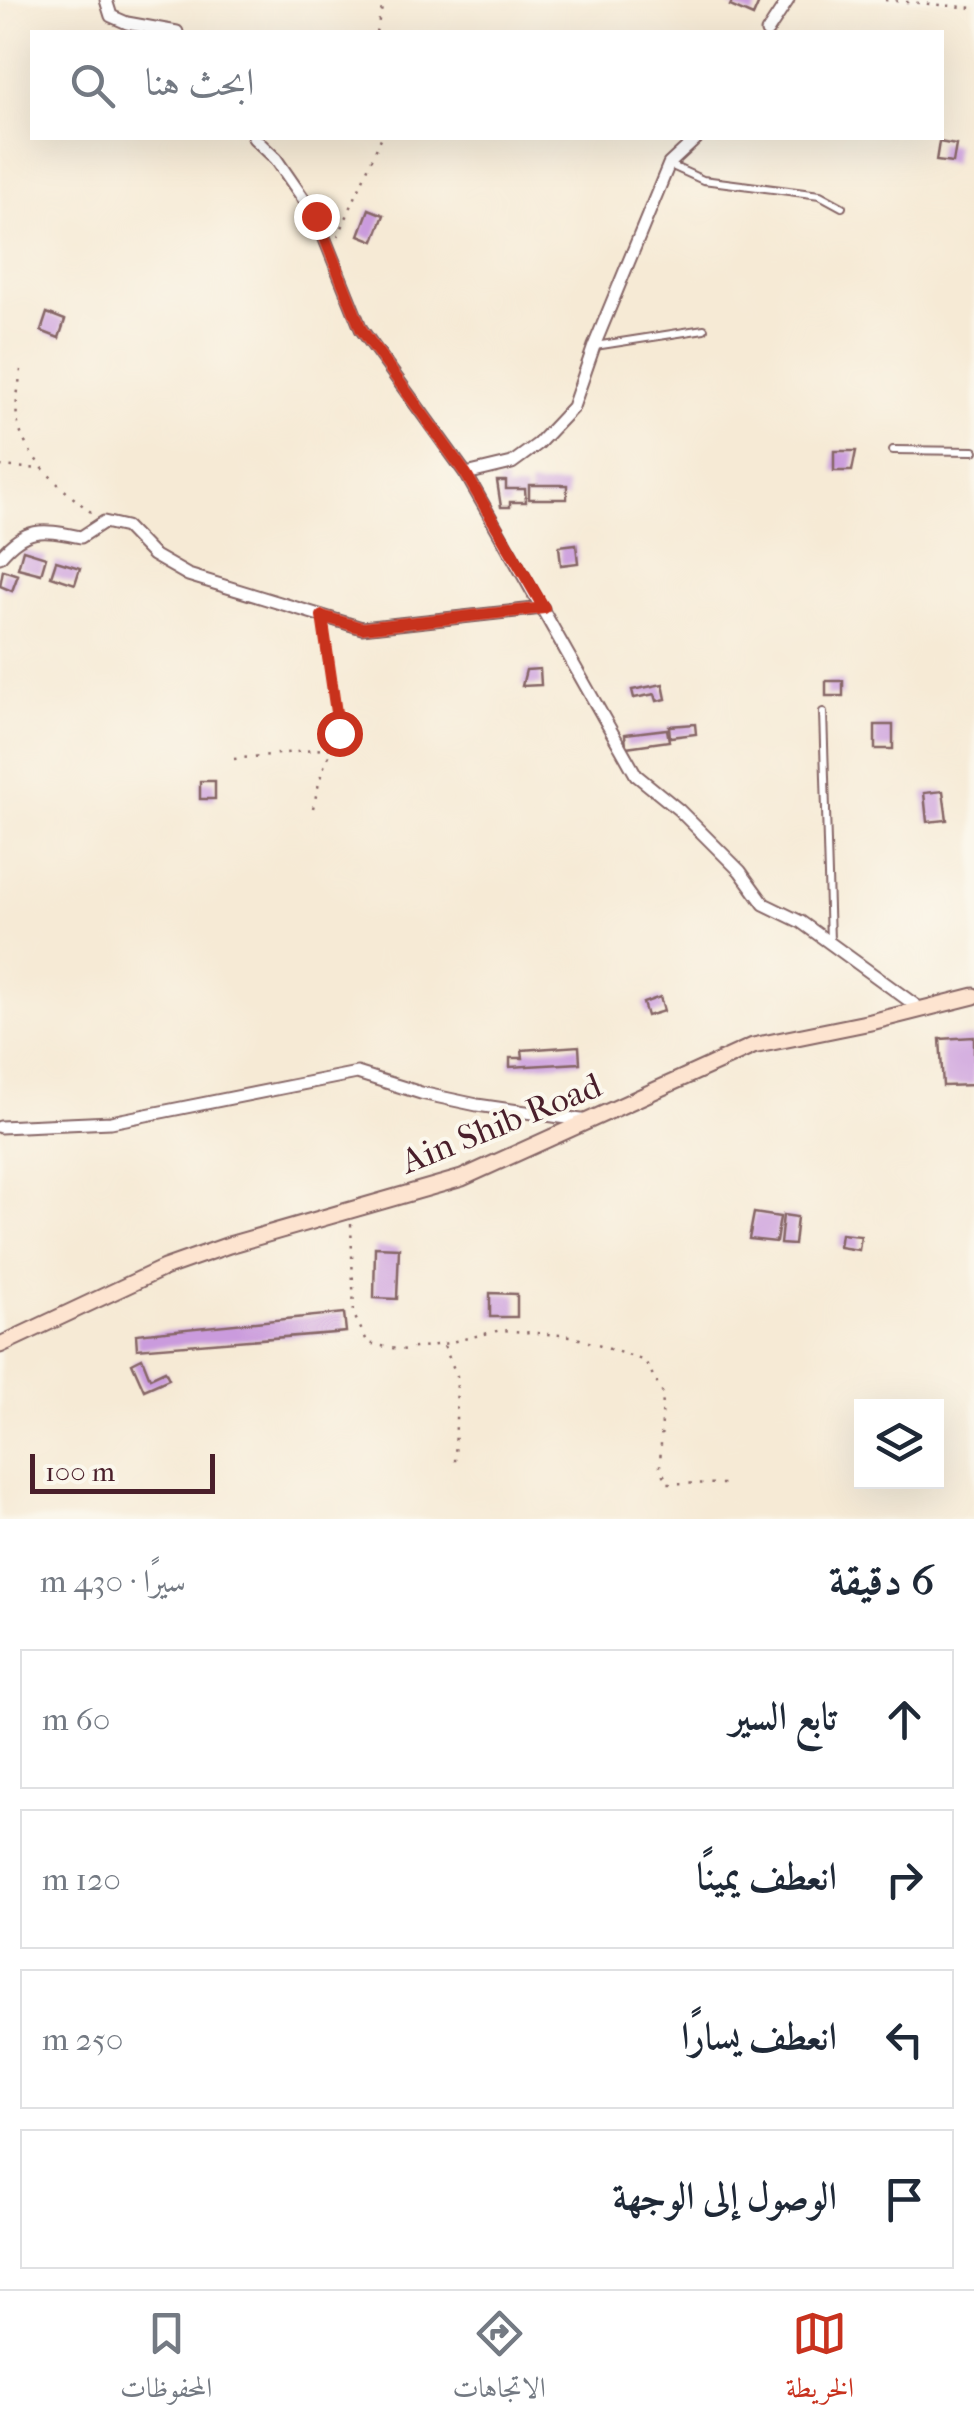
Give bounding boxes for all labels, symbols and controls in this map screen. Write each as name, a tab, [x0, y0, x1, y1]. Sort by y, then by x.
search box	[30, 30, 944, 140]
icon: search	[65, 58, 120, 113]
text: ابحث هنا	[145, 60, 255, 105]
route end	[294, 194, 340, 240]
route start	[317, 711, 363, 757]
street label: Ain Shib Road	[393, 1064, 608, 1183]
map controls	[854, 1399, 944, 1489]
button: layers	[854, 1399, 944, 1489]
scale bar	[30, 1449, 215, 1494]
text: 100 m	[45, 1455, 115, 1488]
text: 6 دقيقة	[829, 1556, 934, 1605]
text: سيرًا · 430 m	[40, 1563, 186, 1600]
icon: ahead	[877, 1692, 932, 1747]
text: تابع السير	[730, 1694, 837, 1739]
text: 60 m	[42, 1701, 110, 1738]
icon: right	[877, 1852, 932, 1907]
text: انعطف يمينًا	[696, 1854, 837, 1899]
text: 120 m	[42, 1861, 121, 1898]
icon: left	[877, 2012, 932, 2067]
text: انعطف يسارًا	[681, 2014, 837, 2059]
text: 250 m	[42, 2021, 123, 2058]
icon: arrive	[877, 2172, 932, 2227]
text: الوصول إلى الوجهة	[613, 2174, 837, 2219]
tab: المحفوظات	[120, 2306, 212, 2415]
tab: الاتجاهات	[452, 2306, 546, 2415]
tab: الخريطة	[786, 2306, 854, 2415]

